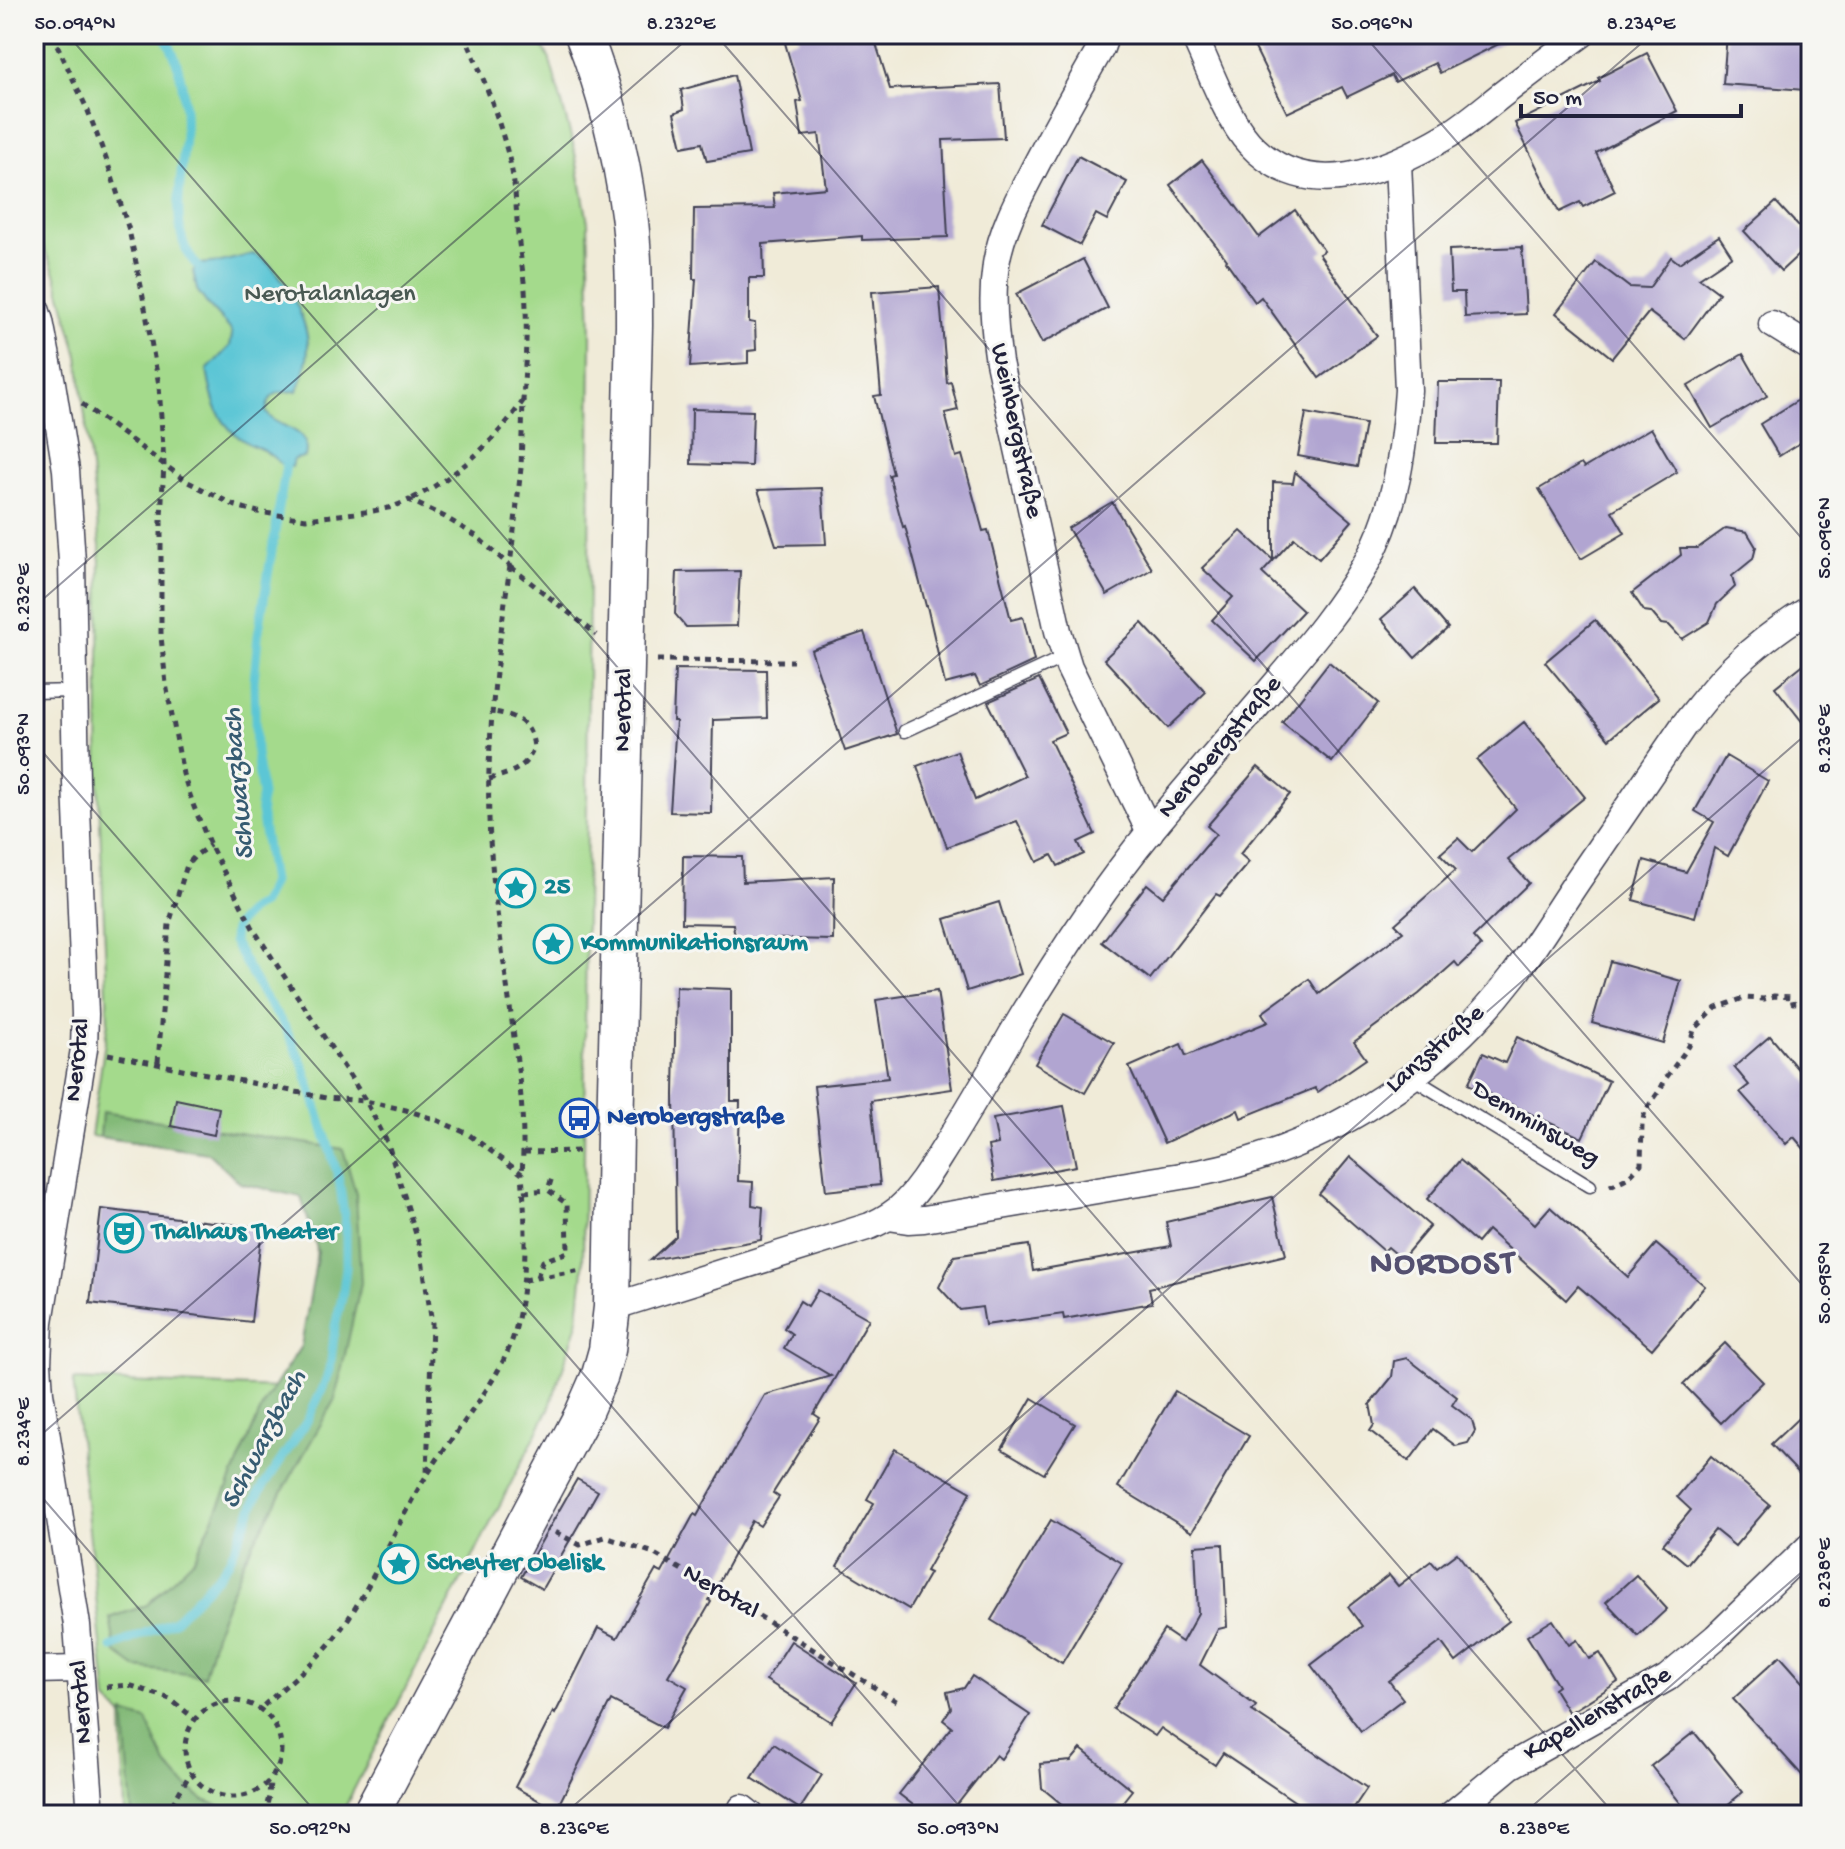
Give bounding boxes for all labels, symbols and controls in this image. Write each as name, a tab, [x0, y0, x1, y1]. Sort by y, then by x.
text: 50.094°N	[34, 14, 116, 37]
text: 8.232°E	[647, 14, 717, 37]
text: 50.096°N	[1331, 14, 1413, 37]
text: 8.234°E	[1607, 14, 1677, 37]
scale bar	[1521, 68, 1741, 118]
text: 50 m	[1533, 85, 1582, 114]
park label: Nerotalanlagen	[244, 280, 416, 311]
street label: Weinbergstraße	[981, 341, 1049, 522]
text: 50.096°N	[1815, 497, 1838, 579]
text: 8.232°E	[14, 562, 37, 632]
street label: Nerotal	[609, 668, 641, 752]
street label: Nerobergstraße	[1152, 670, 1290, 826]
text: 8.236°E	[1815, 703, 1838, 774]
water label: Schwarzbach	[217, 706, 263, 861]
text: 50.093°N	[14, 713, 37, 795]
place icon: 25	[495, 867, 537, 909]
place label: 25	[544, 873, 571, 904]
place icon: Kommunikationsraum	[532, 923, 574, 965]
place label: Kommunikationsraum	[580, 929, 808, 960]
street label: Lanzstraße	[1380, 998, 1492, 1101]
street label: Nerotal	[59, 1017, 99, 1103]
street label: Demminsweg	[1464, 1074, 1604, 1175]
bus stop icon: Nerobergstraße	[558, 1097, 600, 1139]
place label: Nerobergstraße	[607, 1103, 786, 1134]
theatre icon: Thalhaus Theater	[103, 1212, 145, 1254]
place label: Thalhaus Theater	[150, 1218, 340, 1249]
text: 50.095°N	[1815, 1242, 1838, 1324]
district label: NORDOST	[1370, 1246, 1516, 1286]
water label: Schwarzbach	[215, 1364, 316, 1515]
text: 8.234°E	[14, 1396, 37, 1466]
text: 8.238°E	[1815, 1537, 1838, 1608]
place icon: Scheyter Obelisk	[378, 1543, 420, 1585]
place label: Scheyter Obelisk	[427, 1549, 606, 1580]
street label: Nerotal	[676, 1558, 764, 1628]
street label: Nerotal	[65, 1659, 101, 1745]
street label: Kapellenstraße	[1519, 1660, 1678, 1770]
text: 50.092°N	[269, 1819, 351, 1842]
text: 8.236°E	[539, 1819, 610, 1842]
text: 50.093°N	[917, 1819, 999, 1842]
text: 8.238°E	[1499, 1819, 1570, 1842]

